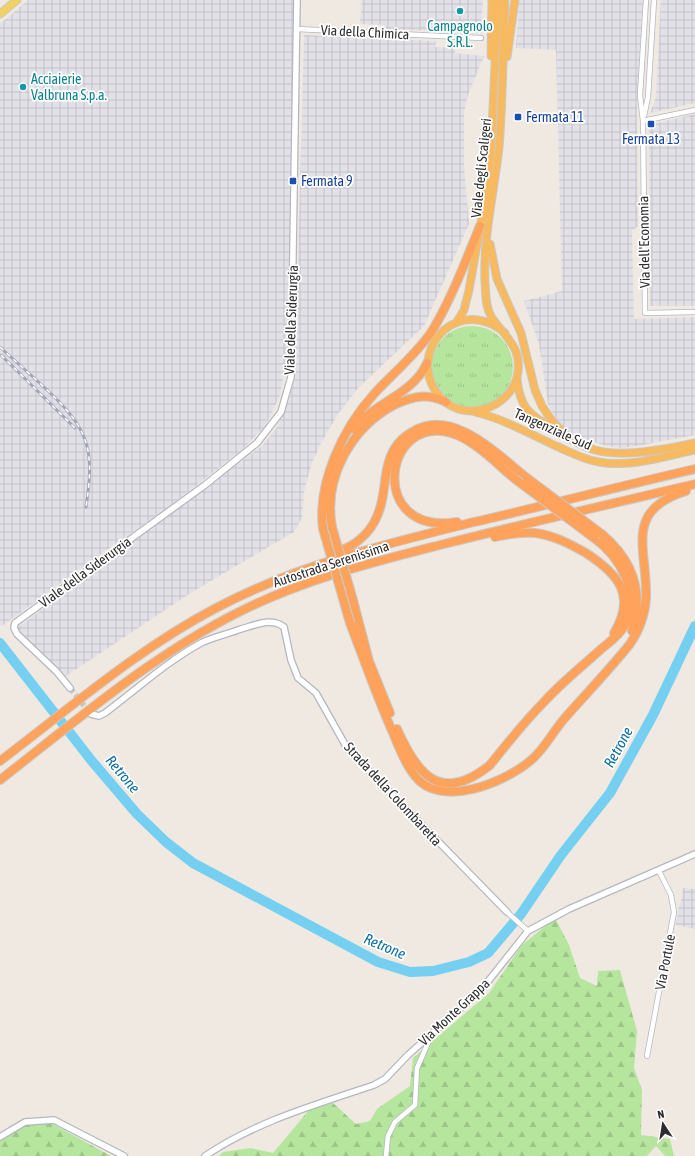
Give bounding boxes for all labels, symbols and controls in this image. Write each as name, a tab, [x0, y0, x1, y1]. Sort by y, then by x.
marker: Campagnolo S.R.L.	[455, 6, 465, 16]
place label: Campagnolo S.R.L.	[427, 18, 493, 50]
street label: Via della Chimica	[320, 22, 410, 42]
place label: Acciaierie Valbruna S.p.a.	[31, 71, 107, 103]
marker: Acciaierie Valbruna S.p.a.	[18, 82, 28, 92]
place label: Fermata 11	[526, 109, 584, 125]
marker: Fermata 11	[513, 112, 523, 122]
street label: Viale degli Scaligeri	[468, 117, 494, 219]
marker: Fermata 13	[646, 119, 656, 129]
place label: Fermata 13	[622, 131, 680, 147]
place label: Fermata 9	[301, 173, 352, 189]
marker: Fermata 9	[288, 176, 298, 186]
street label: Via dell'Economia	[635, 196, 653, 288]
street label: Viale della Siderurgia	[281, 265, 301, 375]
street label: Tangenziale Sud	[512, 405, 594, 453]
street label: Viale della Siderurgia	[36, 533, 134, 611]
street label: Autostrada Serenissima	[271, 538, 391, 590]
water label: Retrone	[600, 724, 636, 770]
street label: Strada della Colombaretta	[341, 739, 445, 849]
water label: Retrone	[102, 752, 144, 796]
water label: Retrone	[362, 930, 409, 962]
street label: Via Portule	[652, 933, 678, 991]
street label: Via Monte Grappa	[415, 975, 493, 1049]
north arrow	[643, 1104, 683, 1144]
text: N	[656, 1108, 665, 1121]

